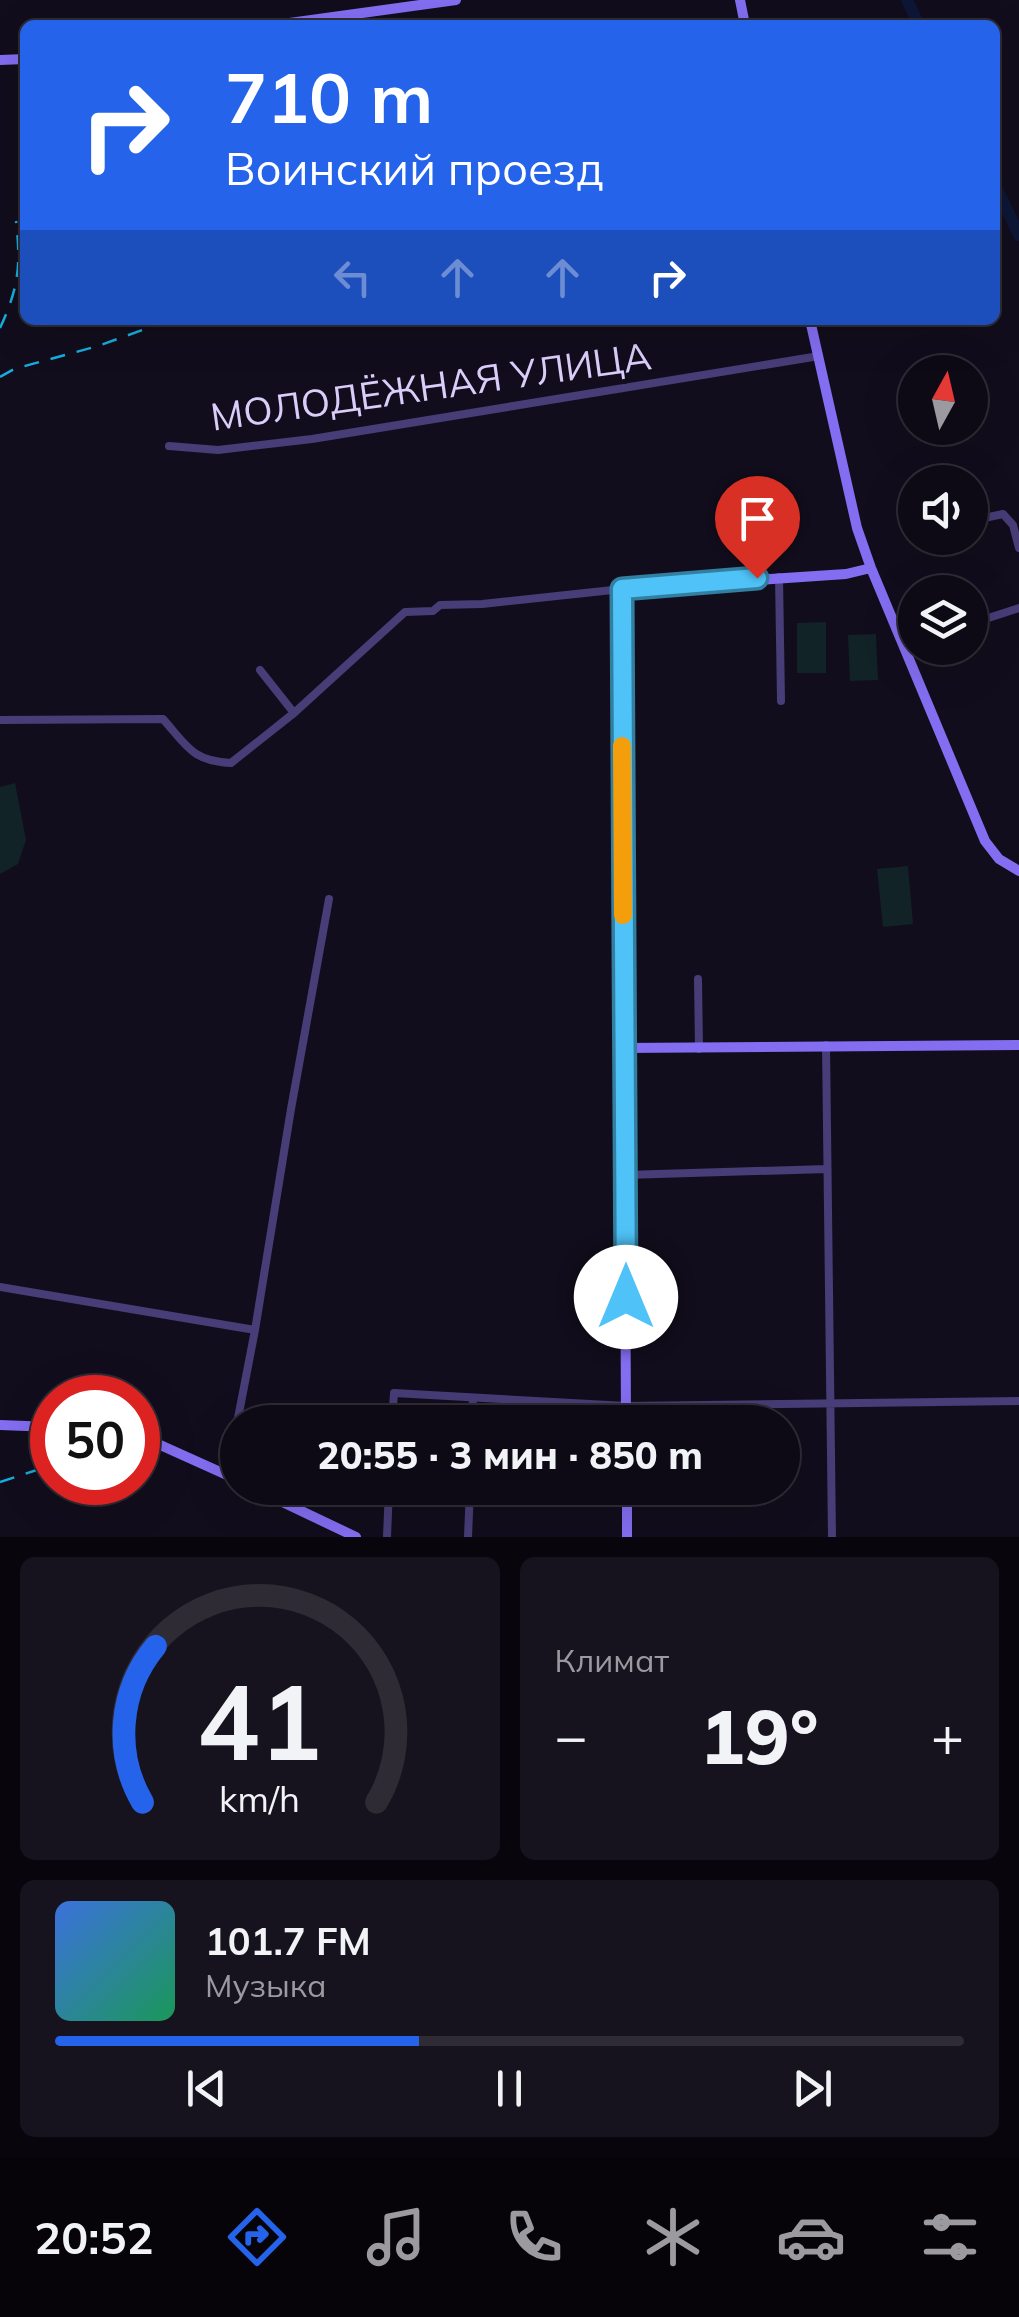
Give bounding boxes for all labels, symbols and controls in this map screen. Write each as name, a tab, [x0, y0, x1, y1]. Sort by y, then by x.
text: 710 m	[225, 53, 433, 141]
icon: right	[60, 60, 190, 190]
text: Воинский проезд	[225, 140, 604, 196]
icon: left	[325, 250, 380, 305]
icon: ahead	[430, 250, 485, 305]
icon: ahead	[535, 250, 590, 305]
icon: right	[640, 250, 695, 305]
street label: МОЛОДЁЖНАЯ УЛИЦА	[208, 331, 654, 441]
north arrow	[898, 355, 988, 445]
map controls	[898, 355, 988, 665]
button: sound	[898, 465, 988, 555]
pin	[715, 476, 800, 579]
icon: arrive	[730, 491, 785, 546]
button: layers	[898, 575, 988, 665]
position arrow	[574, 1245, 678, 1349]
speed limit sign: 50	[30, 1375, 160, 1505]
text: 20:55 · 3 мин · 850 m	[317, 1431, 703, 1479]
text: Климат	[555, 1640, 669, 1680]
text: 41	[197, 1655, 322, 1786]
text: 19°	[700, 1689, 819, 1783]
text: −	[555, 1701, 588, 1770]
text: +	[931, 1701, 964, 1770]
text: km/h	[219, 1776, 300, 1821]
text: 101.7 FM	[205, 1917, 371, 1965]
text: Музыка	[205, 1965, 327, 2005]
icon: previous	[179, 2061, 234, 2116]
icon: pause	[482, 2061, 537, 2116]
icon: next	[785, 2061, 840, 2116]
icon: directions	[222, 2202, 292, 2272]
icon: music	[361, 2202, 431, 2272]
icon: phone	[499, 2202, 569, 2272]
icon: climate	[638, 2202, 708, 2272]
icon: car	[776, 2202, 846, 2272]
icon: filters	[915, 2202, 985, 2272]
text: 20:52	[34, 2209, 153, 2265]

